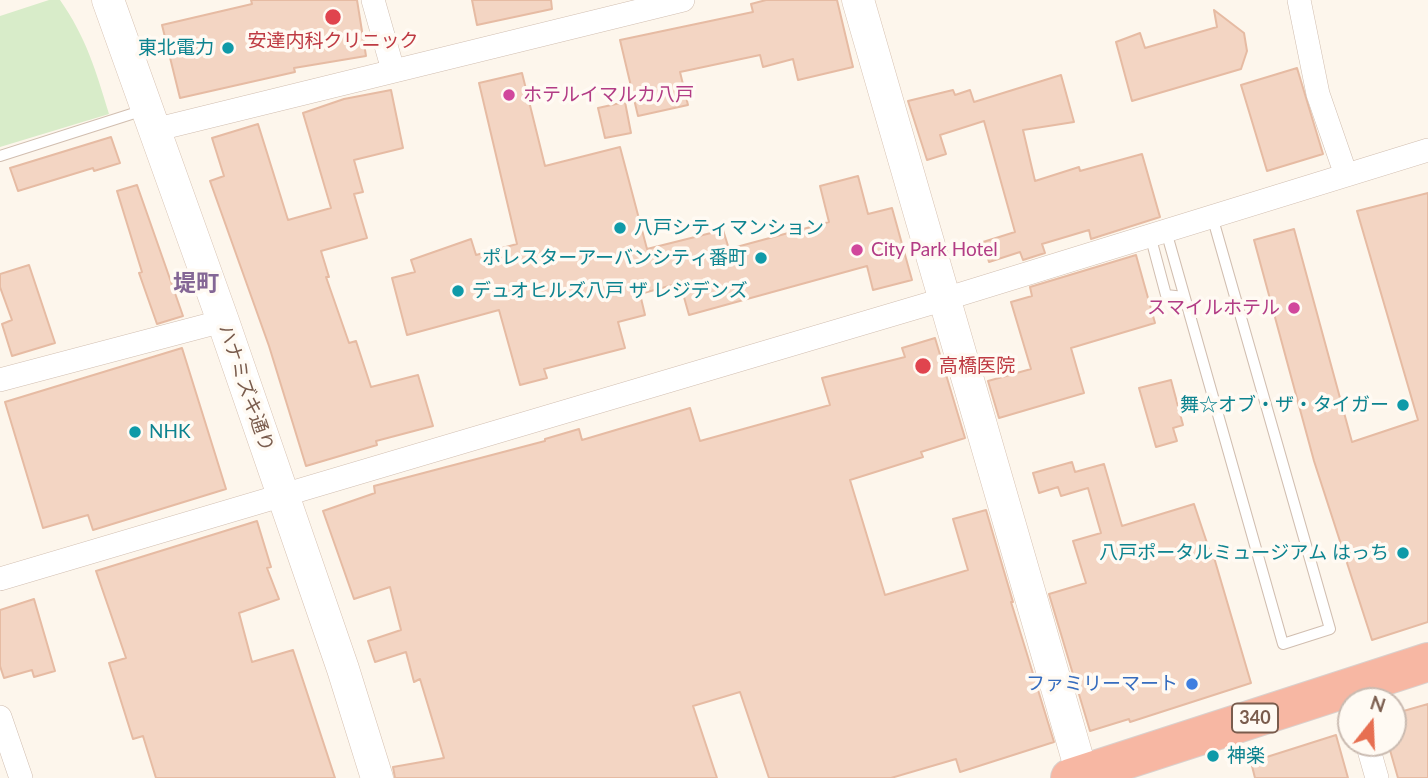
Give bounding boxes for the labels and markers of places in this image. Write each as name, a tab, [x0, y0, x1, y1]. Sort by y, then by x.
marker: 安達内科クリニック	[323, 7, 343, 27]
place label: 安達内科クリニック	[248, 30, 418, 52]
place label: 東北電力	[138, 37, 214, 59]
marker: 東北電力	[220, 40, 236, 56]
place label: ホテルイマルカ八戸	[523, 84, 694, 106]
marker: ホテルイマルカ八戸	[501, 87, 517, 103]
place label: 八戸シティマンション	[634, 217, 824, 239]
marker: 八戸シティマンション	[612, 220, 628, 236]
place label: City Park Hotel	[871, 239, 998, 261]
marker: City Park Hotel	[849, 242, 865, 258]
place label: ポレスターアーバンシティ番町	[482, 247, 747, 269]
marker: ポレスターアーバンシティ番町	[753, 250, 769, 266]
place label: デュオヒルズ八戸 ザ レジデンズ	[472, 280, 748, 302]
marker: デュオヒルズ八戸 ザ レジデンズ	[450, 283, 466, 299]
place label: スマイルホテル	[1147, 297, 1280, 319]
marker: スマイルホテル	[1286, 300, 1302, 316]
place label: 高橋医院	[939, 355, 1015, 377]
marker: 高橋医院	[913, 356, 933, 376]
place label: 舞☆オブ・ザ・タイガー	[1180, 394, 1389, 416]
marker: 舞☆オブ・ザ・タイガー	[1395, 397, 1411, 413]
place label: NHK	[149, 421, 191, 443]
marker: NHK	[127, 424, 143, 440]
place label: 八戸ポータルミュージアム はっち	[1099, 542, 1389, 564]
marker: 八戸ポータルミュージアム はっち	[1395, 545, 1411, 561]
place label: ファミリーマート	[1026, 673, 1178, 695]
marker: ファミリーマート	[1184, 676, 1200, 692]
place label: 神楽	[1227, 745, 1265, 767]
marker: 神楽	[1205, 748, 1221, 764]

